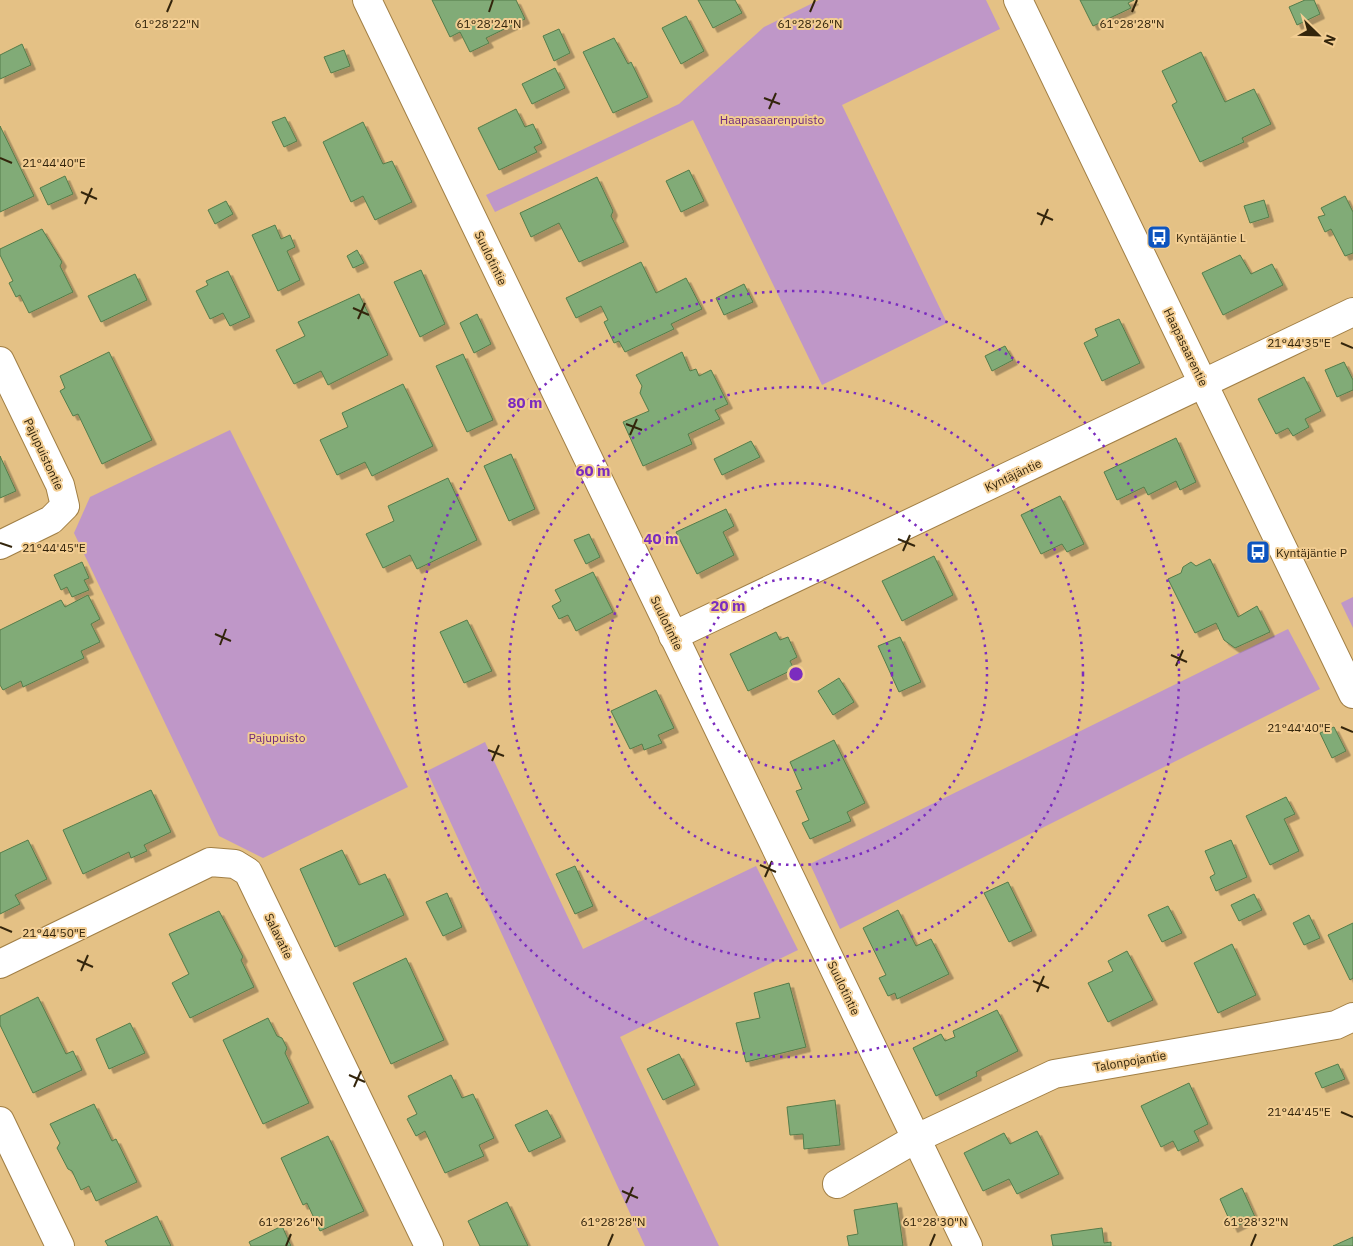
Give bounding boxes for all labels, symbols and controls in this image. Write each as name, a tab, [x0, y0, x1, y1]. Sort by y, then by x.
north arrow	[1293, 10, 1343, 60]
text: 61°28'22"N	[134, 16, 200, 31]
text: 61°28'24"N	[456, 16, 522, 31]
text: 61°28'26"N	[777, 16, 843, 31]
text: 61°28'28"N	[1099, 16, 1165, 31]
text: N	[1320, 32, 1340, 48]
park label: Haapasaarenpuisto	[720, 112, 825, 127]
text: 21°44'40"E	[22, 155, 86, 170]
bus stop icon: Kyntäjäntie L	[1146, 224, 1172, 250]
street label: Suulotintie	[471, 228, 511, 288]
place label: Kyntäjäntie L	[1176, 230, 1246, 245]
street label: Haapasaarentie	[1161, 306, 1212, 389]
text: 21°44'35"E	[1267, 335, 1331, 350]
text: 80 m	[508, 393, 542, 412]
street label: Pajupuistontie	[21, 416, 67, 493]
street label: Kyntäjäntie	[982, 455, 1044, 495]
text: 60 m	[576, 461, 610, 480]
text: 40 m	[644, 529, 678, 548]
bus stop icon: Kyntäjäntie P	[1245, 539, 1271, 565]
text: 21°44'45"E	[22, 540, 86, 555]
place label: Kyntäjäntie P	[1276, 545, 1347, 560]
street label: Suulotintie	[647, 593, 687, 653]
text: 20 m	[711, 596, 745, 615]
centre of rings	[787, 665, 805, 683]
text: 21°44'40"E	[1267, 720, 1331, 735]
park label: Pajupuisto	[249, 730, 306, 745]
street label: Salavatie	[262, 911, 297, 962]
text: 21°44'50"E	[22, 925, 86, 940]
street label: Suulotintie	[824, 958, 864, 1018]
street label: Talonpojantie	[1093, 1047, 1168, 1075]
text: 21°44'45"E	[1267, 1104, 1331, 1119]
text: 61°28'26"N	[258, 1214, 324, 1229]
text: 61°28'28"N	[580, 1214, 646, 1229]
text: 61°28'30"N	[902, 1214, 968, 1229]
text: 61°28'32"N	[1223, 1214, 1289, 1229]

